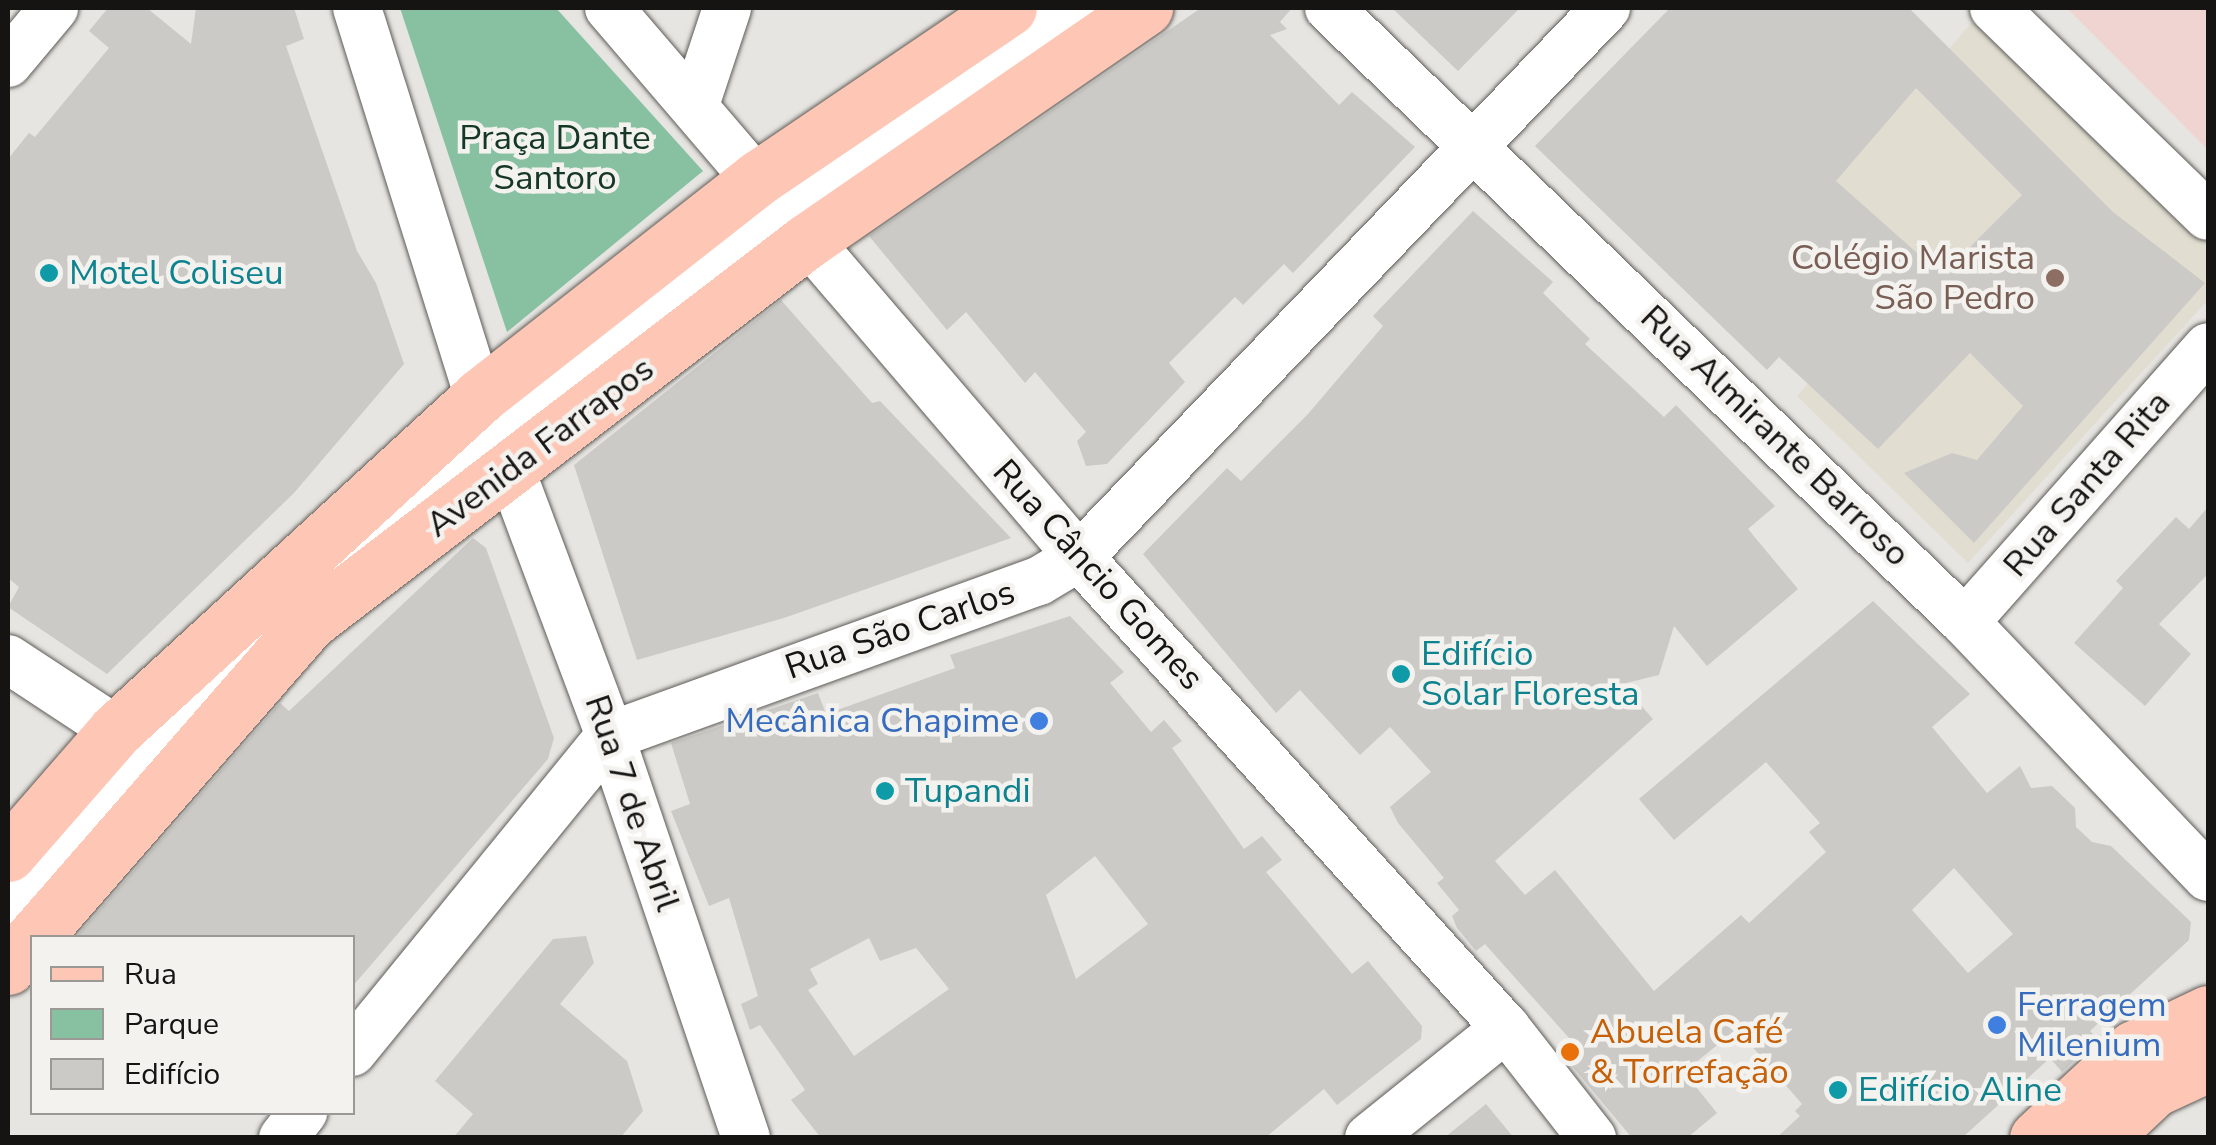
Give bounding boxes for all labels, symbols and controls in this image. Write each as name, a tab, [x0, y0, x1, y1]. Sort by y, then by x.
park label: Praça Dante Santoro	[459, 117, 651, 199]
place label: Colégio Marista São Pedro	[1791, 237, 2035, 319]
place label: Motel Coliseu	[69, 252, 284, 294]
marker: Motel Coliseu	[38, 262, 60, 284]
marker: Colégio Marista São Pedro	[2044, 267, 2066, 289]
street label: Rua Almirante Barroso	[1632, 297, 1918, 575]
street label: Avenida Farrapos	[418, 348, 662, 546]
street label: Rua Santa Rita	[1995, 382, 2179, 586]
street label: Rua Câncio Gomes	[984, 451, 1212, 699]
street label: Rua São Carlos	[780, 571, 1020, 689]
place label: Edifício Solar Floresta	[1421, 633, 1640, 715]
marker: Edifício Solar Floresta	[1390, 663, 1412, 685]
street label: Rua 7 de Abril	[575, 690, 689, 916]
place label: Mecânica Chapime	[725, 700, 1019, 742]
marker: Mecânica Chapime	[1028, 710, 1050, 732]
place label: Tupandi	[905, 770, 1031, 812]
marker: Tupandi	[874, 780, 896, 802]
legend	[30, 935, 355, 1115]
text: Rua	[124, 954, 177, 995]
place label: Ferragem Milenium	[2017, 984, 2167, 1066]
text: Parque	[124, 1004, 219, 1045]
place label: Abuela Café & Torrefação	[1590, 1011, 1789, 1093]
marker: Ferragem Milenium	[1986, 1014, 2008, 1036]
marker: Abuela Café & Torrefação	[1559, 1041, 1581, 1063]
text: Edifício	[124, 1054, 220, 1095]
place label: Edifício Aline	[1858, 1069, 2062, 1111]
marker: Edifício Aline	[1827, 1079, 1849, 1101]

